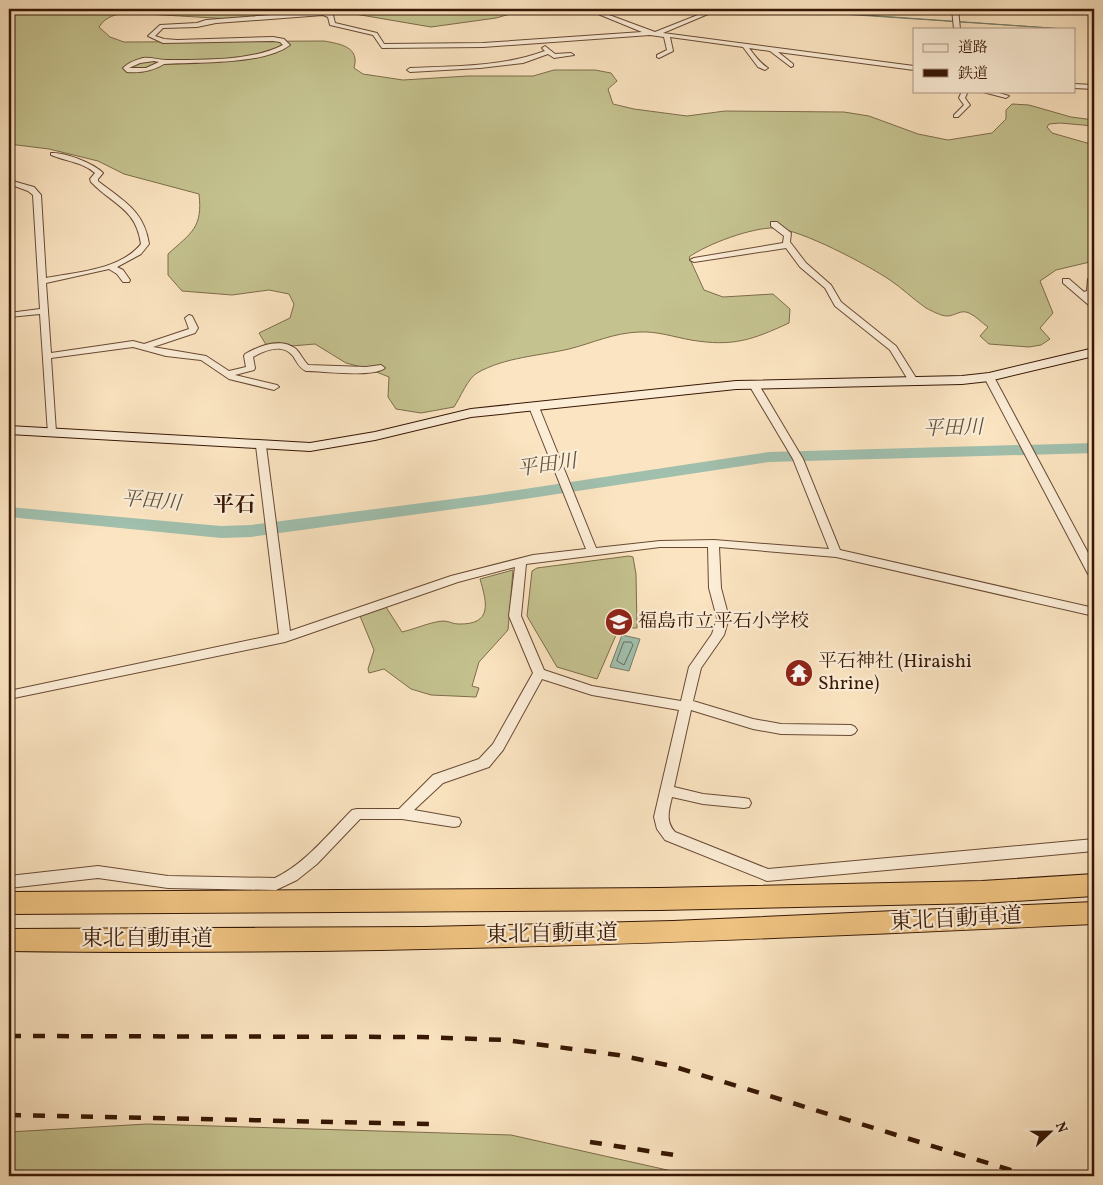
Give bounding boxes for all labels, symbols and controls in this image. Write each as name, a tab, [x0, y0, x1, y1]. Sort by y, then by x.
legend	[913, 28, 1076, 92]
text: 道路	[958, 38, 988, 59]
text: 鉄道	[958, 64, 988, 85]
water label: 平田川	[923, 414, 985, 444]
water label: 平田川	[515, 448, 581, 484]
water label: 平田川	[120, 485, 184, 519]
district label: 平石	[213, 491, 255, 520]
school or university icon: 福島市立平石小学校	[604, 607, 634, 637]
place label: 福島市立平石小学校	[638, 609, 809, 635]
place label: 平石神社 (Hiraishi Shrine)	[818, 649, 972, 697]
temple icon: 平石神社 (Hiraishi Shrine)	[784, 658, 814, 688]
street label: 東北自動車道	[889, 901, 1023, 939]
street label: 東北自動車道	[486, 918, 618, 952]
street label: 東北自動車道	[81, 924, 213, 955]
north arrow	[1026, 1108, 1076, 1158]
text: N	[1050, 1119, 1071, 1136]

